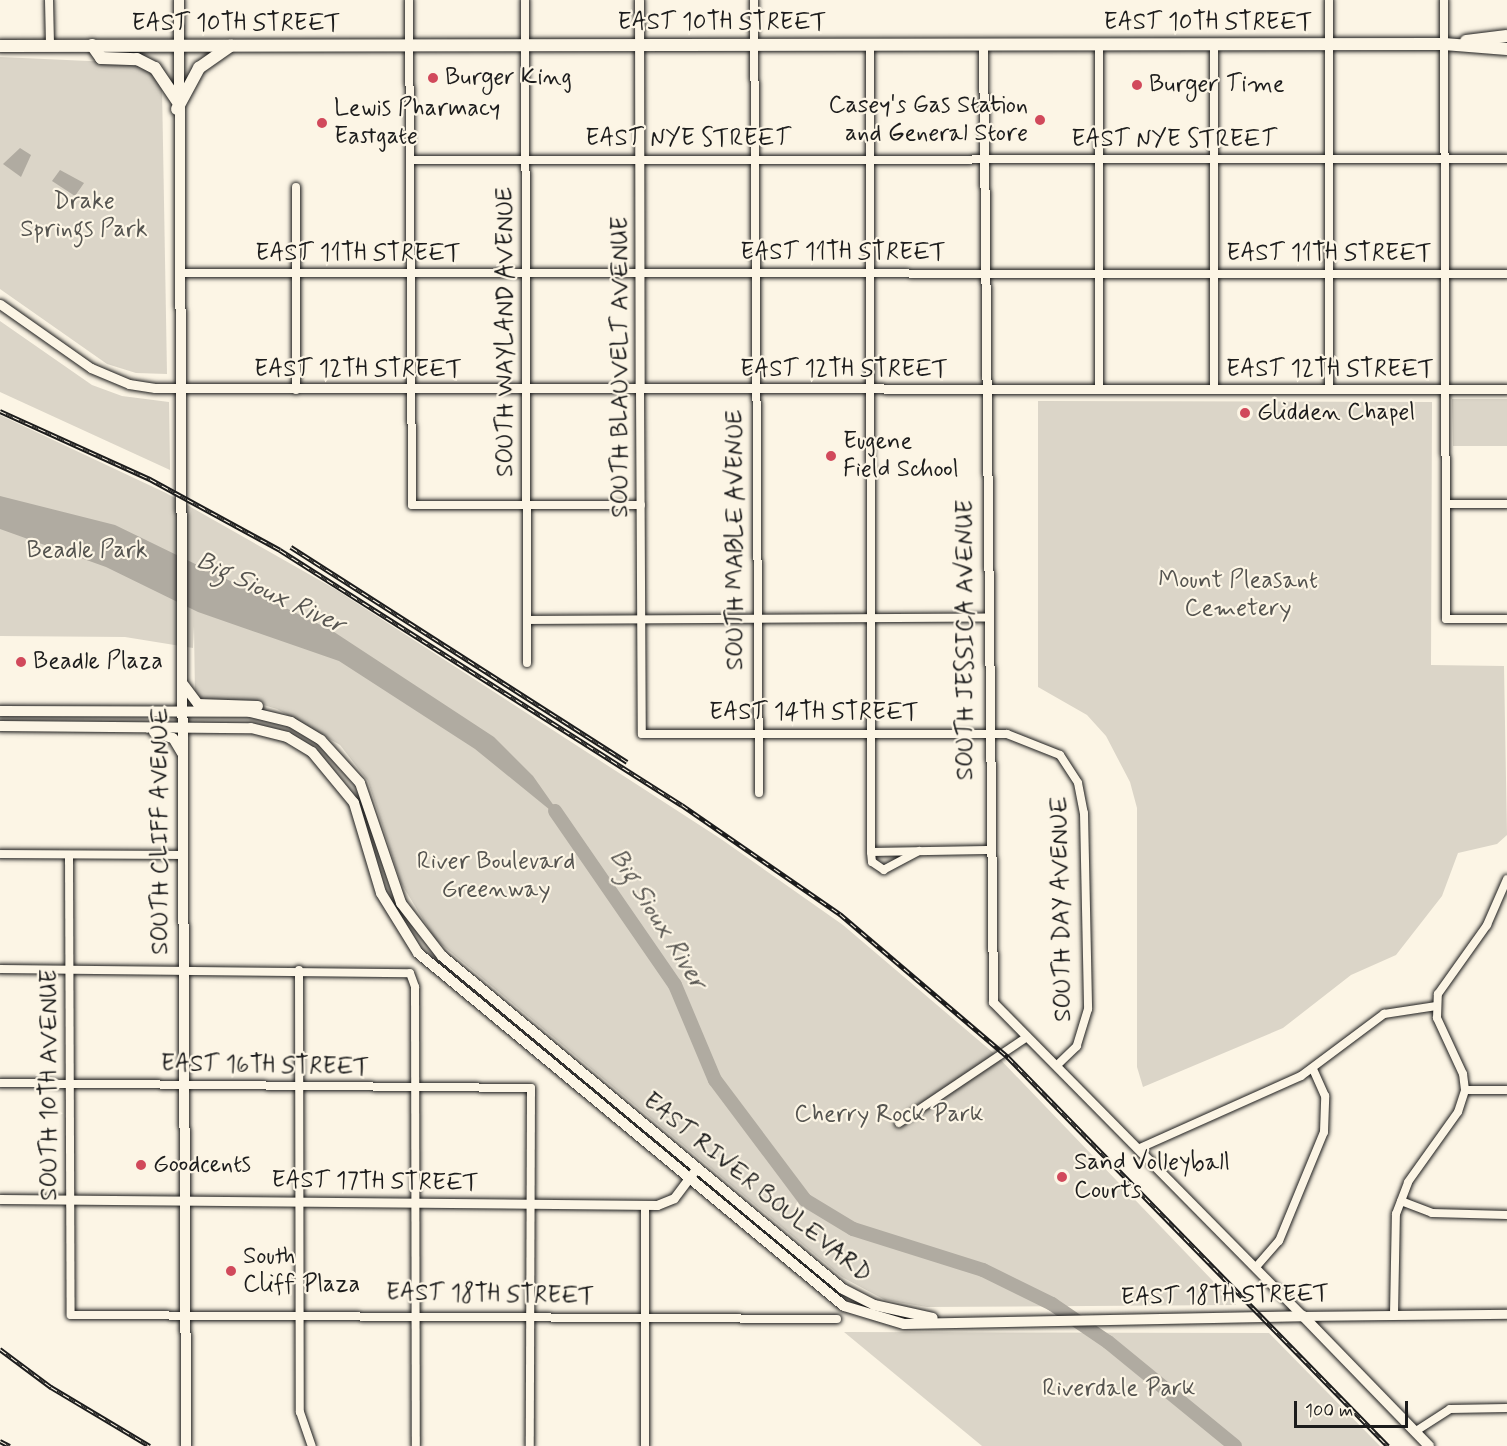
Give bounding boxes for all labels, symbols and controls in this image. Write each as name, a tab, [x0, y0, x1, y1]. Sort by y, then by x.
street label: EAST 10TH STREET	[616, 9, 828, 37]
street label: EAST 10TH STREET	[1102, 9, 1314, 37]
street label: EAST 10TH STREET	[130, 10, 342, 38]
place label: Burger King	[445, 64, 569, 92]
marker: Burger King	[426, 71, 440, 85]
place label: Burger Time	[1149, 71, 1275, 99]
marker: Burger Time	[1130, 78, 1144, 92]
place label: Casey's Gas Station and General Store	[828, 92, 1028, 148]
place label: Lewis Pharmacy Eastgate	[334, 95, 500, 151]
marker: Casey's Gas Station and General Store	[1033, 113, 1047, 127]
marker: Lewis Pharmacy Eastgate	[315, 116, 329, 130]
street label: EAST NYE STREET	[586, 125, 790, 153]
street label: EAST NYE STREET	[1072, 126, 1276, 154]
street label: SOUTH WAYLAND AVENUE	[492, 186, 520, 478]
park label: Drake Springs Park	[20, 188, 148, 244]
street label: SOUTH BLAUVELT AVENUE	[607, 217, 635, 517]
street label: EAST 11TH STREET	[739, 239, 947, 267]
street label: EAST 11TH STREET	[254, 240, 462, 268]
street label: EAST 11TH STREET	[1225, 240, 1433, 268]
street label: EAST 12TH STREET	[253, 356, 463, 384]
street label: EAST 12TH STREET	[739, 356, 949, 384]
street label: EAST 12TH STREET	[1225, 356, 1435, 384]
place label: Glidden Chapel	[1257, 399, 1415, 427]
marker: Glidden Chapel	[1238, 406, 1252, 420]
street label: SOUTH MABLE AVENUE	[722, 408, 750, 672]
place label: Eugene Field School	[843, 428, 959, 484]
marker: Eugene Field School	[824, 449, 838, 463]
street label: SOUTH JESSICA AVENUE	[952, 500, 980, 780]
park label: Beadle Park	[26, 537, 148, 565]
water label: Big Sioux River	[188, 545, 352, 643]
park label: Mount Pleasant Cemetery	[1158, 567, 1318, 623]
place label: Beadle Plaza	[33, 648, 163, 676]
marker: Beadle Plaza	[14, 655, 28, 669]
street label: EAST 14TH STREET	[708, 699, 920, 727]
street label: SOUTH CLIFF AVENUE	[147, 707, 175, 955]
street label: SOUTH DAY AVENUE	[1046, 796, 1078, 1022]
water label: Big Sioux River	[600, 841, 714, 999]
park label: River Boulevard Greenway	[419, 848, 573, 904]
street label: SOUTH 10TH AVENUE	[36, 970, 64, 1200]
street label: EAST 16TH STREET	[159, 1050, 371, 1082]
street label: EAST RIVER BOULEVARD	[639, 1088, 875, 1288]
park label: Cherry Rock Park	[798, 1101, 980, 1129]
place label: Sand Volleyball Courts	[1074, 1149, 1230, 1205]
place label: Goodcents	[153, 1151, 251, 1179]
marker: Goodcents	[134, 1158, 148, 1172]
street label: EAST 17TH STREET	[270, 1166, 480, 1198]
marker: Sand Volleyball Courts	[1055, 1170, 1069, 1184]
place label: South Cliff Plaza	[243, 1243, 358, 1299]
marker: South Cliff Plaza	[224, 1264, 238, 1278]
street label: EAST 18TH STREET	[384, 1279, 596, 1311]
street label: EAST 18TH STREET	[1119, 1280, 1331, 1312]
park label: Riverdale Park	[1044, 1375, 1194, 1403]
scale bar	[1297, 1389, 1411, 1427]
text: 100 m	[1305, 1399, 1353, 1423]

